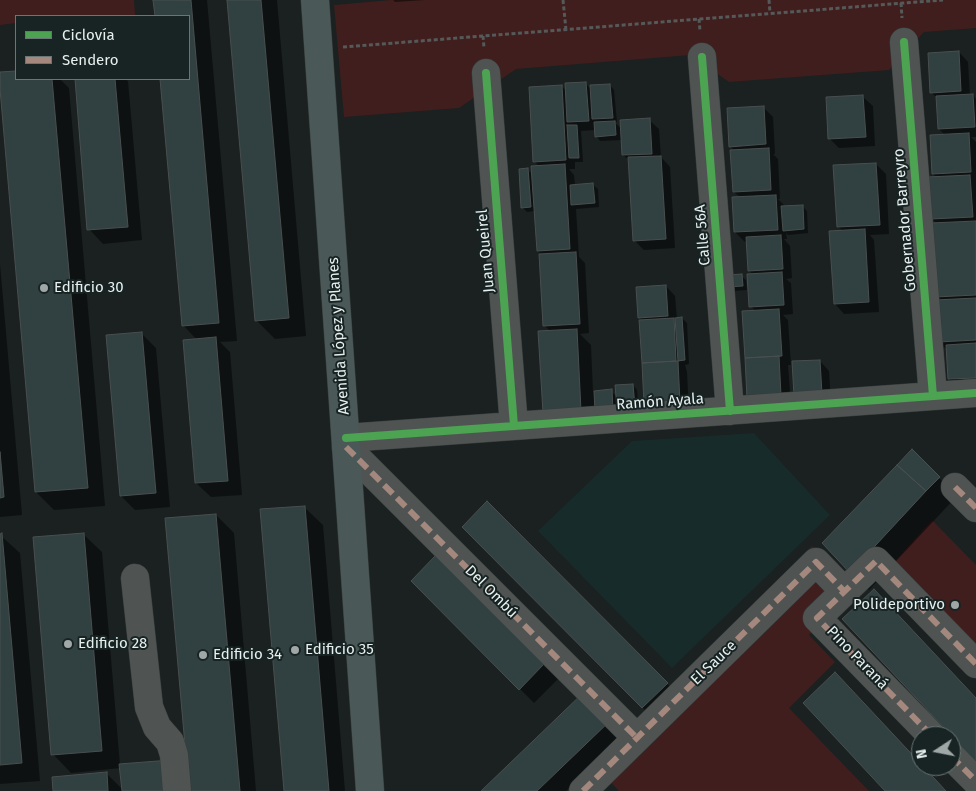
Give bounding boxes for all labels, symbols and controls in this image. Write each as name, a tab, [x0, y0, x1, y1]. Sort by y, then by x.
legend	[15, 15, 190, 80]
text: Ciclovía	[62, 26, 115, 44]
text: Sendero	[62, 51, 118, 69]
street label: Gobernador Barreyro	[890, 148, 920, 292]
street label: Calle 56A	[691, 204, 715, 266]
street label: Juan Queirel	[473, 209, 499, 293]
street label: Avenida López y Planes	[325, 257, 353, 415]
place label: Edificio 30	[54, 279, 124, 297]
marker: Edificio 30	[38, 282, 50, 294]
street label: Ramón Ayala	[616, 390, 704, 414]
street label: Del Ombú	[461, 562, 521, 622]
place label: Polideportivo	[853, 596, 945, 614]
marker: Polideportivo	[949, 599, 961, 611]
street label: Pino Paraná	[822, 623, 892, 693]
place label: Edificio 28	[78, 635, 147, 653]
street label: El Sauce	[687, 637, 741, 689]
marker: Edificio 28	[62, 638, 74, 650]
place label: Edificio 35	[305, 641, 374, 659]
marker: Edificio 35	[289, 644, 301, 656]
place label: Edificio 34	[213, 646, 282, 664]
marker: Edificio 34	[197, 649, 209, 661]
north arrow	[911, 726, 961, 776]
text: N	[913, 748, 931, 760]

